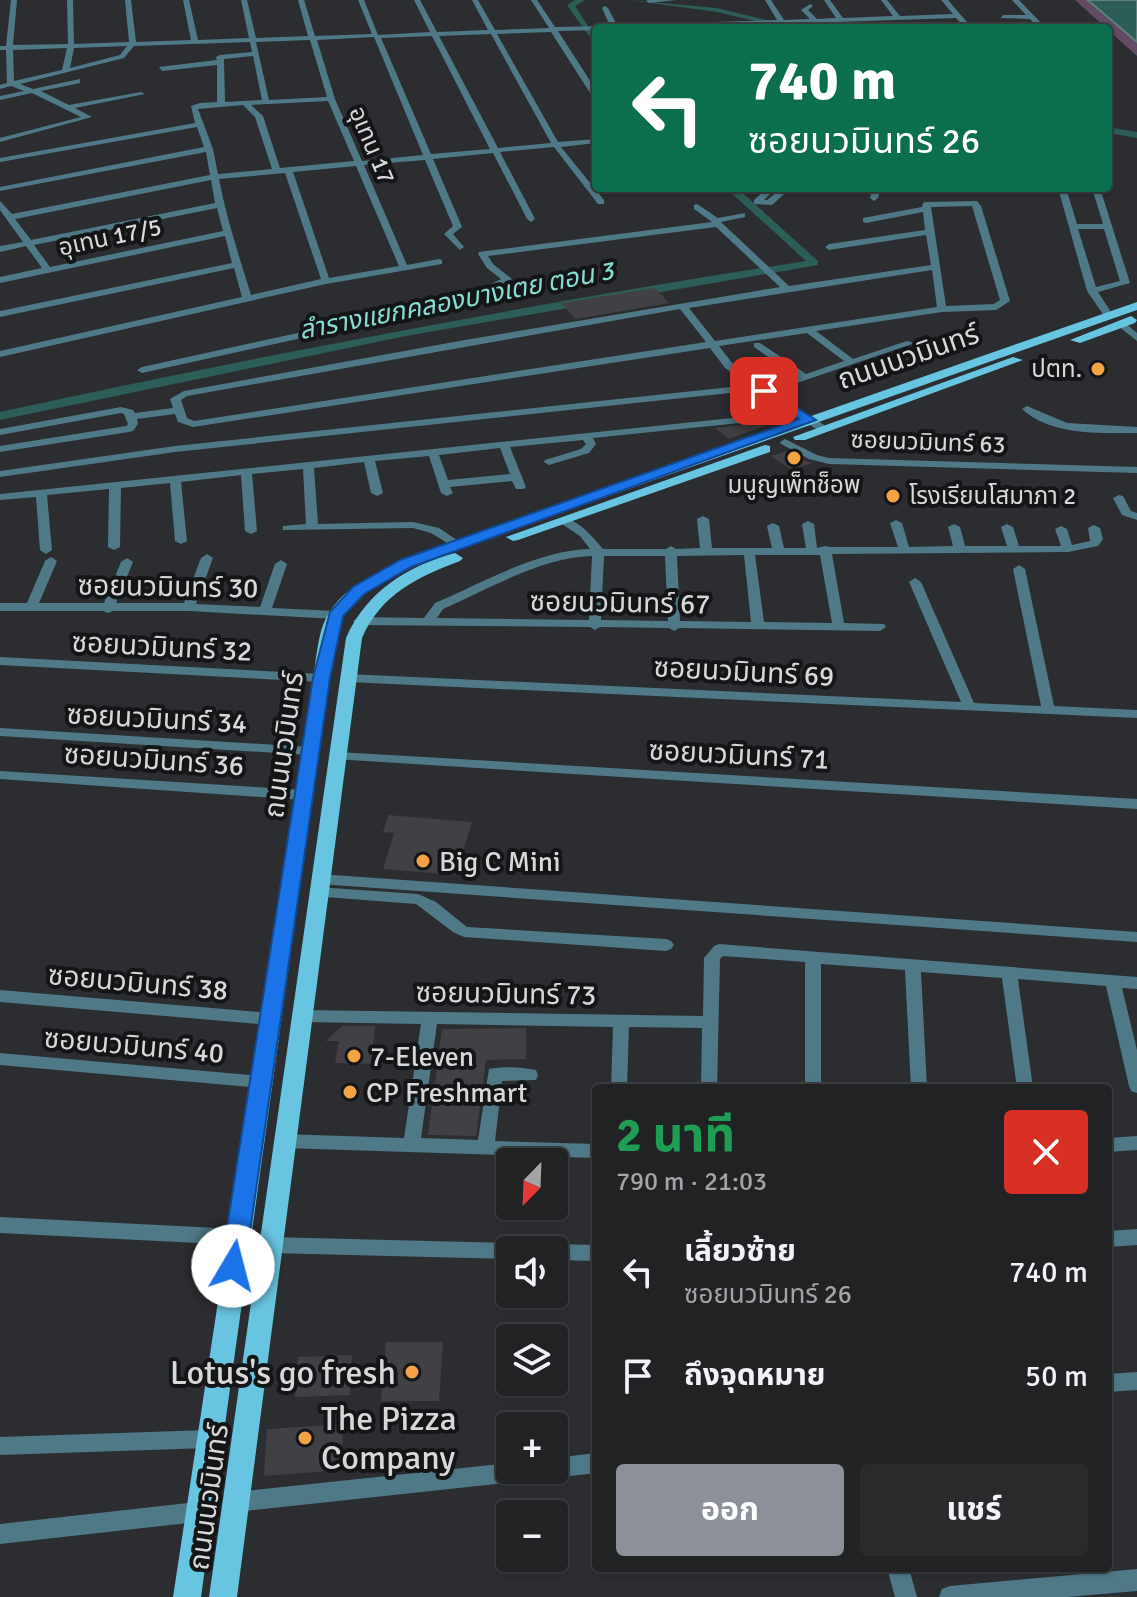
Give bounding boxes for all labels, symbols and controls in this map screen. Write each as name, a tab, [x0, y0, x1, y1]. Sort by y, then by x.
text: 740 m	[748, 46, 896, 115]
icon: left	[616, 56, 720, 160]
street label: อุเทน 17	[342, 102, 402, 188]
text: ซอยนวมินทร์ 26	[748, 119, 980, 164]
street label: อุเทน 17/5	[56, 211, 164, 263]
water label: ลำรางแยกคลองบางเตย ตอน 3	[296, 254, 618, 347]
street label: ถนนนวมินทร์	[833, 316, 985, 397]
place label: ปตท.	[1031, 354, 1082, 384]
pin	[730, 357, 798, 425]
marker: ปตท.	[1089, 360, 1107, 378]
icon: arrive	[742, 369, 786, 413]
street label: ซอยนวมินทร์ 63	[850, 424, 1006, 460]
marker: มนูญเพ็ทช็อพ	[785, 449, 803, 467]
place label: มนูญเพ็ทช็อพ	[728, 470, 860, 500]
place label: โรงเรียนโสมาภา 2	[909, 481, 1076, 511]
marker: โรงเรียนโสมาภา 2	[884, 487, 902, 505]
street label: ซอยนวมินทร์ 30	[77, 568, 259, 606]
street label: ซอยนวมินทร์ 67	[529, 584, 711, 622]
street label: ซอยนวมินทร์ 32	[71, 625, 253, 669]
street label: ซอยนวมินทร์ 69	[653, 650, 835, 694]
street label: ถนนนวมินทร์	[257, 669, 311, 820]
street label: ซอยนวมินทร์ 34	[66, 697, 248, 741]
street label: ซอยนวมินทร์ 71	[648, 733, 830, 777]
street label: ซอยนวมินทร์ 36	[63, 737, 245, 783]
place label: Big C Mini	[439, 845, 561, 879]
marker: Big C Mini	[414, 852, 432, 870]
street label: ซอยนวมินทร์ 38	[46, 958, 229, 1008]
street label: ซอยนวมินทร์ 73	[415, 975, 597, 1013]
street label: ซอยนวมินทร์ 40	[42, 1021, 225, 1071]
place label: 7-Eleven	[370, 1040, 474, 1074]
marker: 7-Eleven	[345, 1047, 363, 1065]
place label: CP Freshmart	[366, 1076, 528, 1110]
marker: CP Freshmart	[341, 1083, 359, 1101]
text: 2 นาที	[616, 1106, 735, 1165]
button: close	[1004, 1110, 1088, 1194]
north arrow	[496, 1148, 568, 1220]
map controls	[496, 1148, 568, 1572]
text: 790 m · 21:03	[616, 1166, 767, 1198]
position arrow	[191, 1224, 275, 1308]
text: เลี้ยวซ้าย	[684, 1233, 796, 1270]
button: sound	[496, 1236, 568, 1308]
icon: left	[616, 1250, 660, 1294]
text: 740 m	[1009, 1254, 1088, 1291]
text: ซอยนวมินทร์ 26	[684, 1279, 852, 1311]
button: layers	[496, 1324, 568, 1396]
place label: Lotus's go fresh	[170, 1352, 396, 1394]
icon: arrive	[616, 1354, 660, 1398]
text: ถึงจุดหมาย	[684, 1357, 825, 1394]
text: 50 m	[1025, 1358, 1088, 1395]
marker: Lotus's go fresh	[403, 1363, 421, 1381]
place label: The Pizza Company	[321, 1398, 457, 1479]
button: +	[496, 1412, 568, 1484]
street label: ถนนนวมินทร์	[182, 1421, 236, 1572]
marker: The Pizza Company	[296, 1429, 314, 1447]
button: ออก	[616, 1464, 844, 1556]
button: แชร์	[860, 1464, 1088, 1556]
button: −	[496, 1500, 568, 1572]

